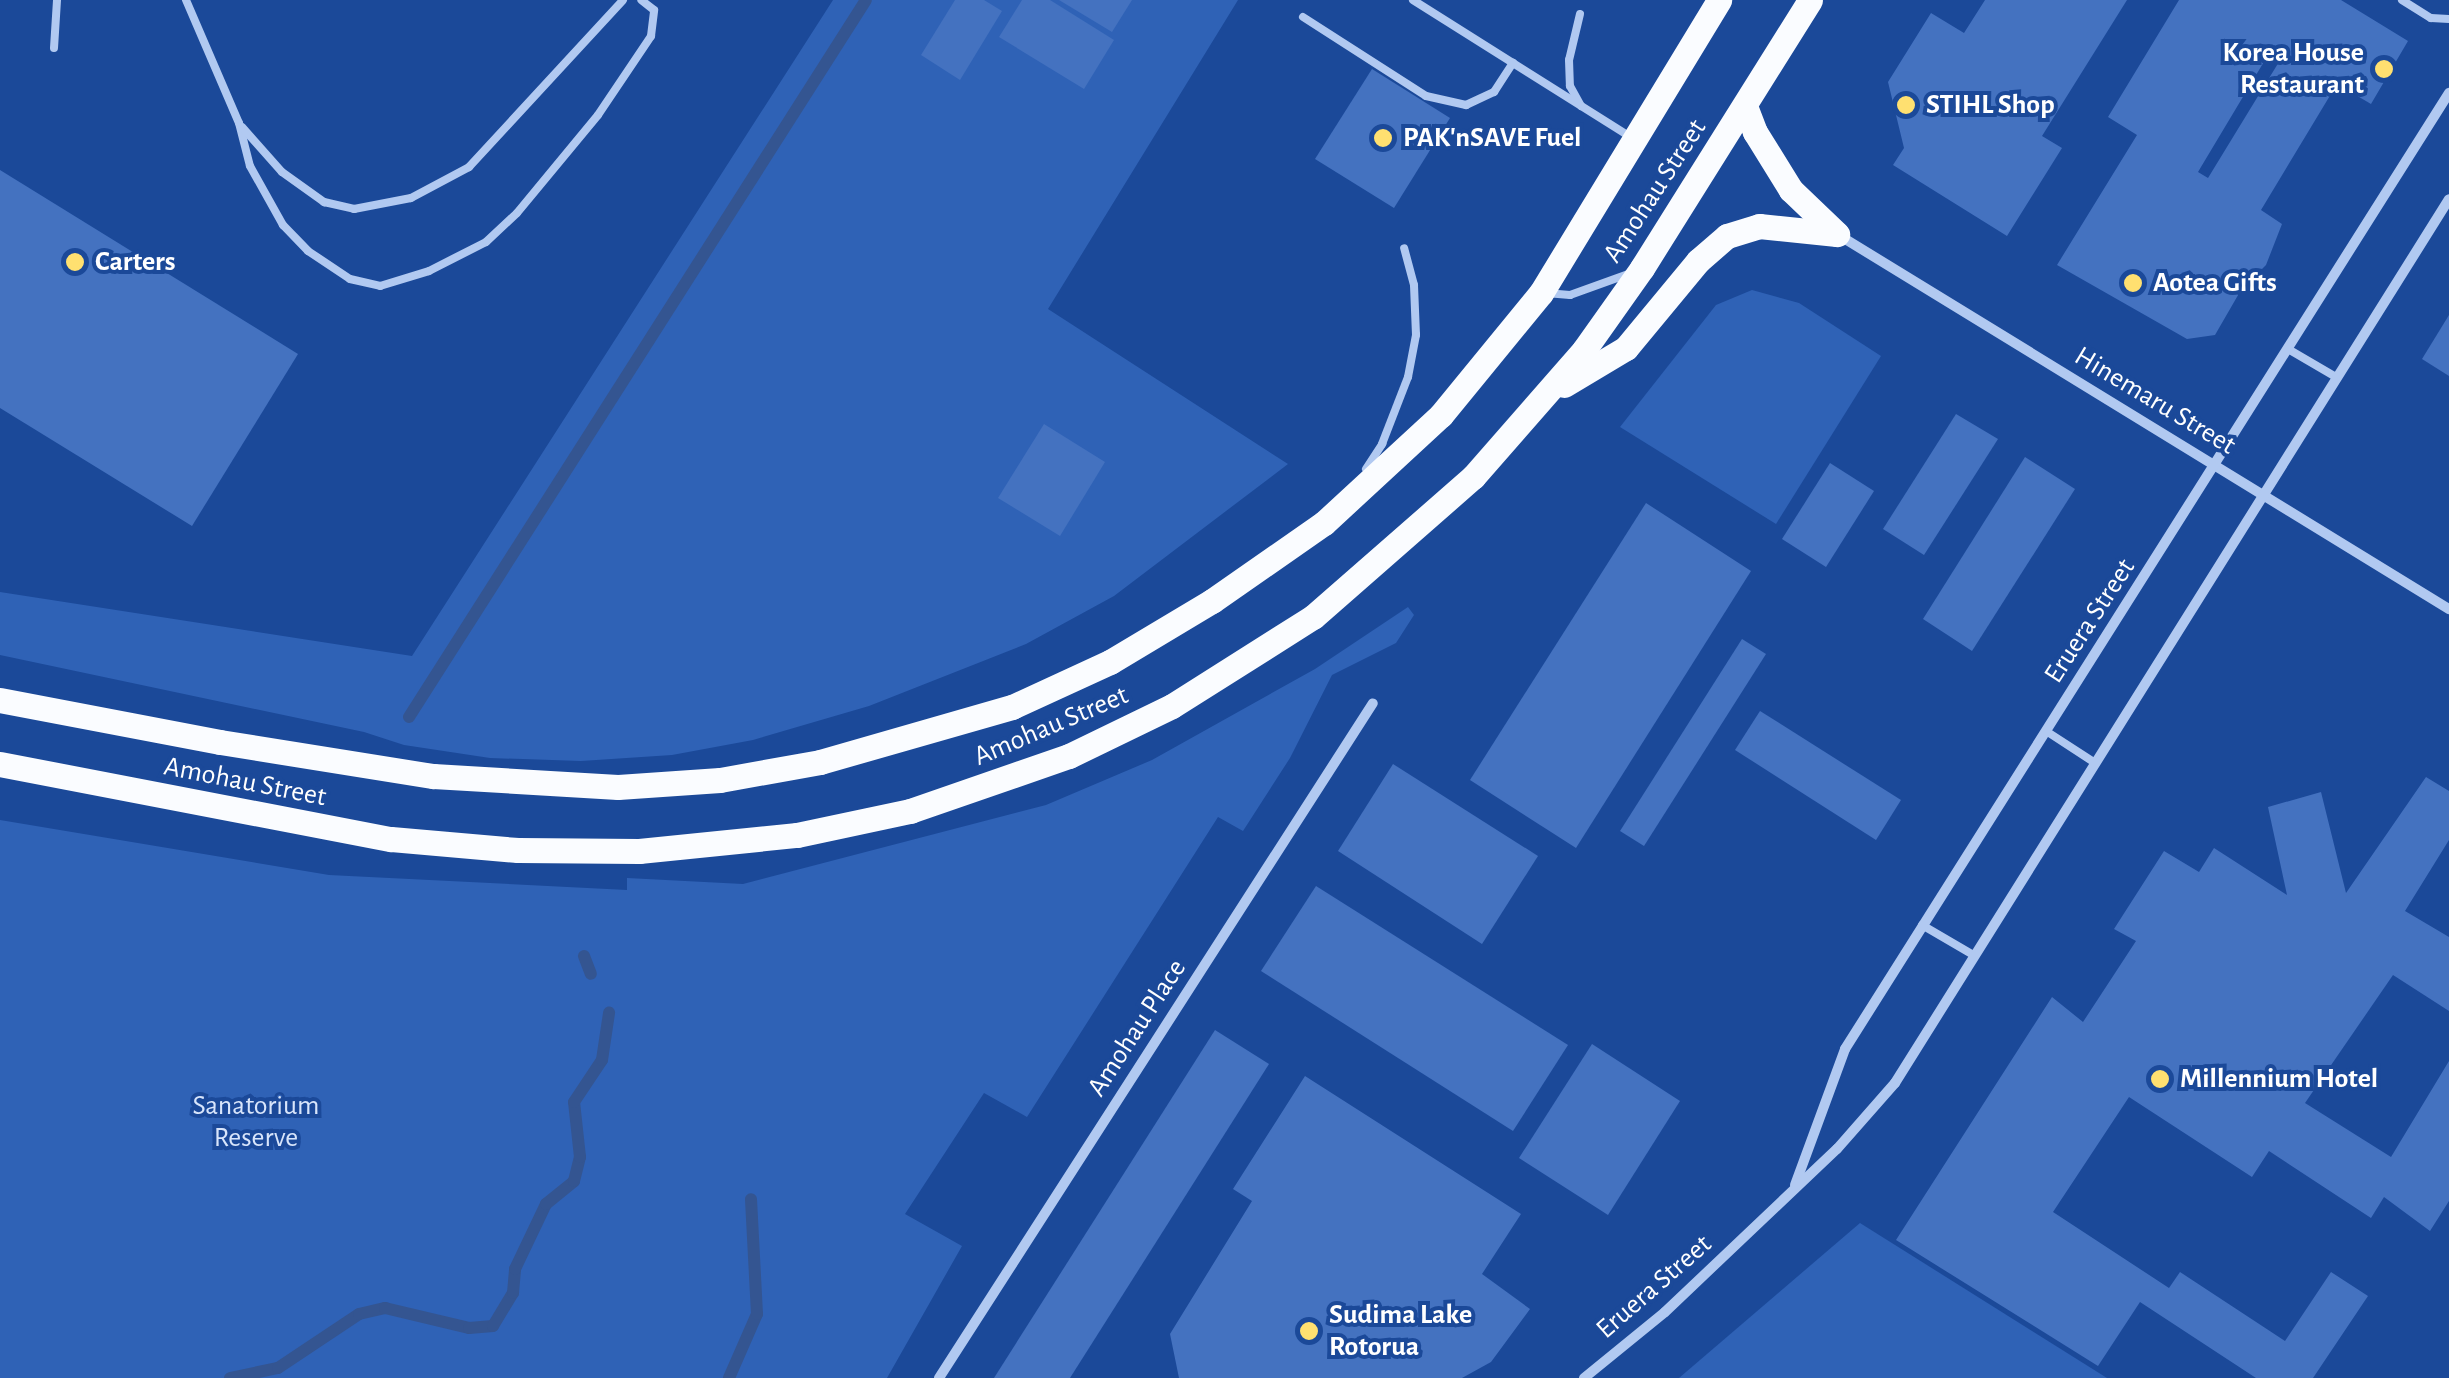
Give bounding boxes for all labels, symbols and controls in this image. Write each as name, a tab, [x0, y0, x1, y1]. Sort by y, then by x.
place label: Korea House Restaurant	[2223, 36, 2364, 102]
marker: Korea House Restaurant	[2373, 58, 2395, 80]
place label: STIHL Shop	[1926, 88, 2055, 122]
marker: STIHL Shop	[1895, 94, 1917, 116]
street label: Amohau Street	[1596, 113, 1714, 269]
place label: PAK'nSAVE Fuel	[1403, 121, 1581, 155]
marker: PAK'nSAVE Fuel	[1372, 127, 1394, 149]
place label: Carters	[95, 245, 176, 279]
marker: Carters	[64, 251, 86, 273]
place label: Aotea Gifts	[2153, 266, 2277, 300]
marker: Aotea Gifts	[2122, 272, 2144, 294]
street label: Hinemaru Street	[2068, 340, 2242, 462]
street label: Eruera Street	[2037, 552, 2143, 690]
street label: Amohau Street	[969, 678, 1133, 774]
street label: Amohau Street	[161, 750, 329, 814]
street label: Amohau Place	[1080, 953, 1194, 1103]
place label: Millennium Hotel	[2180, 1062, 2378, 1096]
marker: Millennium Hotel	[2149, 1068, 2171, 1090]
park label: Sanatorium Reserve	[193, 1089, 319, 1155]
street label: Eruera Street	[1590, 1228, 1718, 1346]
place label: Sudima Lake Rotorua	[1329, 1298, 1472, 1364]
marker: Sudima Lake Rotorua	[1298, 1320, 1320, 1342]

